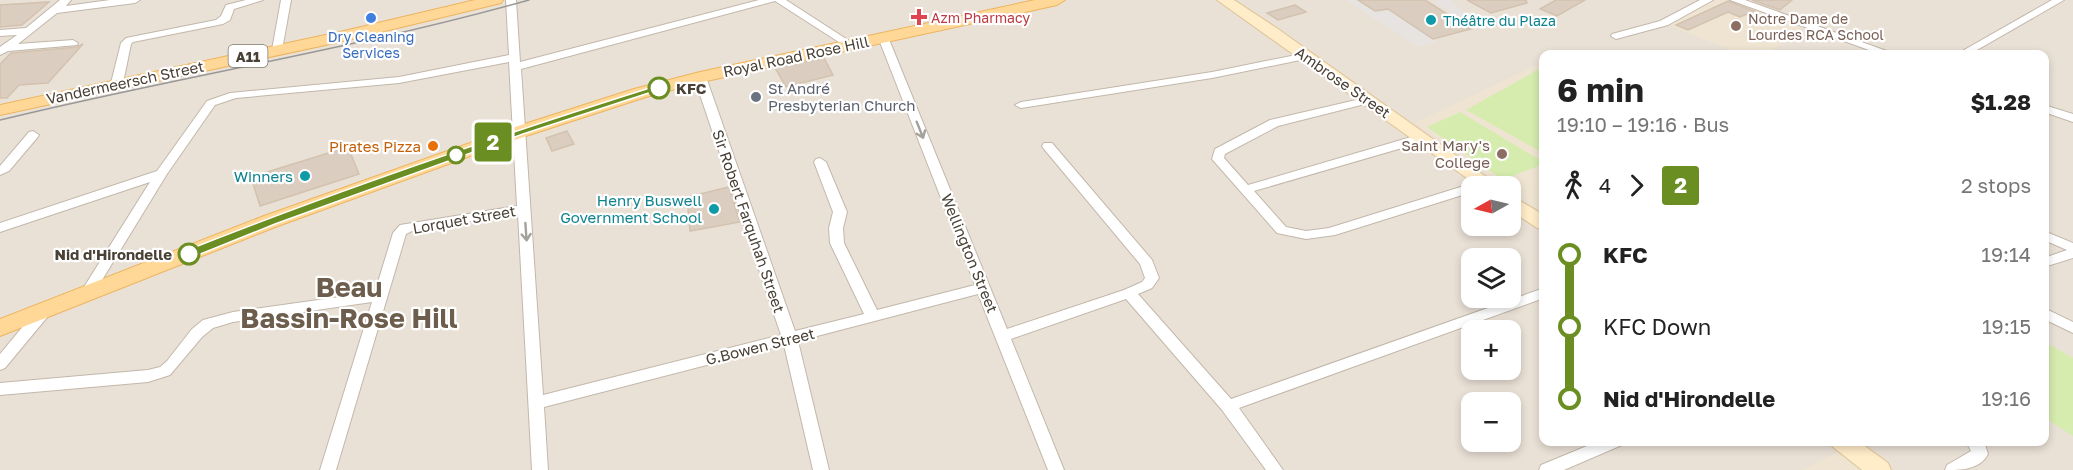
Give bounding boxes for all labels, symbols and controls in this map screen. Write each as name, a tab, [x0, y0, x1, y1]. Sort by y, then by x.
place label: Azm Pharmacy	[931, 9, 1030, 26]
marker: Azm Pharmacy	[912, 10, 926, 24]
place label: Notre Dame de Lourdes RCA School	[1748, 10, 1884, 43]
marker: Dry Cleaning Services	[364, 11, 378, 25]
place label: Théâtre du Plaza	[1443, 12, 1556, 29]
marker: Théâtre du Plaza	[1424, 13, 1438, 27]
marker: Notre Dame de Lourdes RCA School	[1729, 19, 1743, 33]
place label: Dry Cleaning Services	[328, 28, 414, 61]
street label: Royal Road Rose Hill	[721, 32, 871, 80]
street label: Ambrose Street	[1292, 42, 1394, 122]
road number: A11	[228, 45, 268, 67]
street label: Vandermeersch Street	[45, 56, 205, 108]
text: 6 min	[1557, 70, 1644, 109]
marker: KFC	[648, 77, 670, 99]
place label: KFC	[676, 79, 707, 97]
place label: St André Presbyterian Church	[768, 79, 916, 114]
text: $1.28	[1970, 88, 2031, 115]
marker: St André Presbyterian Church	[749, 90, 763, 104]
text: 19:10 – 19:16 · Bus	[1557, 112, 1729, 136]
one-way arrow	[915, 120, 926, 139]
line badge: 2	[474, 122, 512, 162]
street label: Sir Robert Farquhah Street	[709, 127, 789, 315]
text: 2	[487, 129, 499, 155]
place label: Saint Mary's College	[1401, 136, 1490, 171]
place label: Pirates Pizza	[329, 137, 421, 155]
marker: Pirates Pizza	[426, 139, 440, 153]
unlabelled marker	[447, 146, 465, 164]
marker: Saint Mary's College	[1495, 147, 1509, 161]
place label: Winners	[234, 167, 293, 185]
marker: Winners	[298, 169, 312, 183]
icon: walk	[1557, 169, 1590, 202]
icon: forward	[1620, 169, 1653, 202]
text: 2	[1674, 172, 1687, 198]
text: 4	[1599, 173, 1611, 197]
text: 2 stops	[1961, 173, 2031, 197]
north arrow	[1461, 176, 1521, 236]
map controls	[1461, 176, 1521, 452]
place label: Henry Buswell Government School	[560, 191, 702, 226]
street label: Wellington Street	[938, 191, 1002, 315]
street label: Lorquet Street	[411, 201, 517, 237]
marker: Henry Buswell Government School	[707, 202, 721, 216]
one-way arrow	[520, 222, 531, 242]
text: KFC	[1603, 241, 1648, 268]
text: 19:14	[1981, 242, 2031, 266]
marker: Nid d'Hirondelle	[178, 243, 200, 265]
place label: Nid d'Hirondelle	[55, 245, 172, 263]
button: layers	[1461, 248, 1521, 308]
district label: Beau Bassin-Rose Hill	[240, 271, 458, 334]
text: KFC Down	[1603, 313, 1711, 340]
text: 19:15	[1982, 314, 2031, 338]
button: +	[1461, 320, 1521, 380]
street label: G.Bowen Street	[704, 324, 816, 368]
text: Nid d'Hirondelle	[1603, 385, 1775, 412]
text: 19:16	[1981, 386, 2031, 410]
button: −	[1461, 392, 1521, 452]

